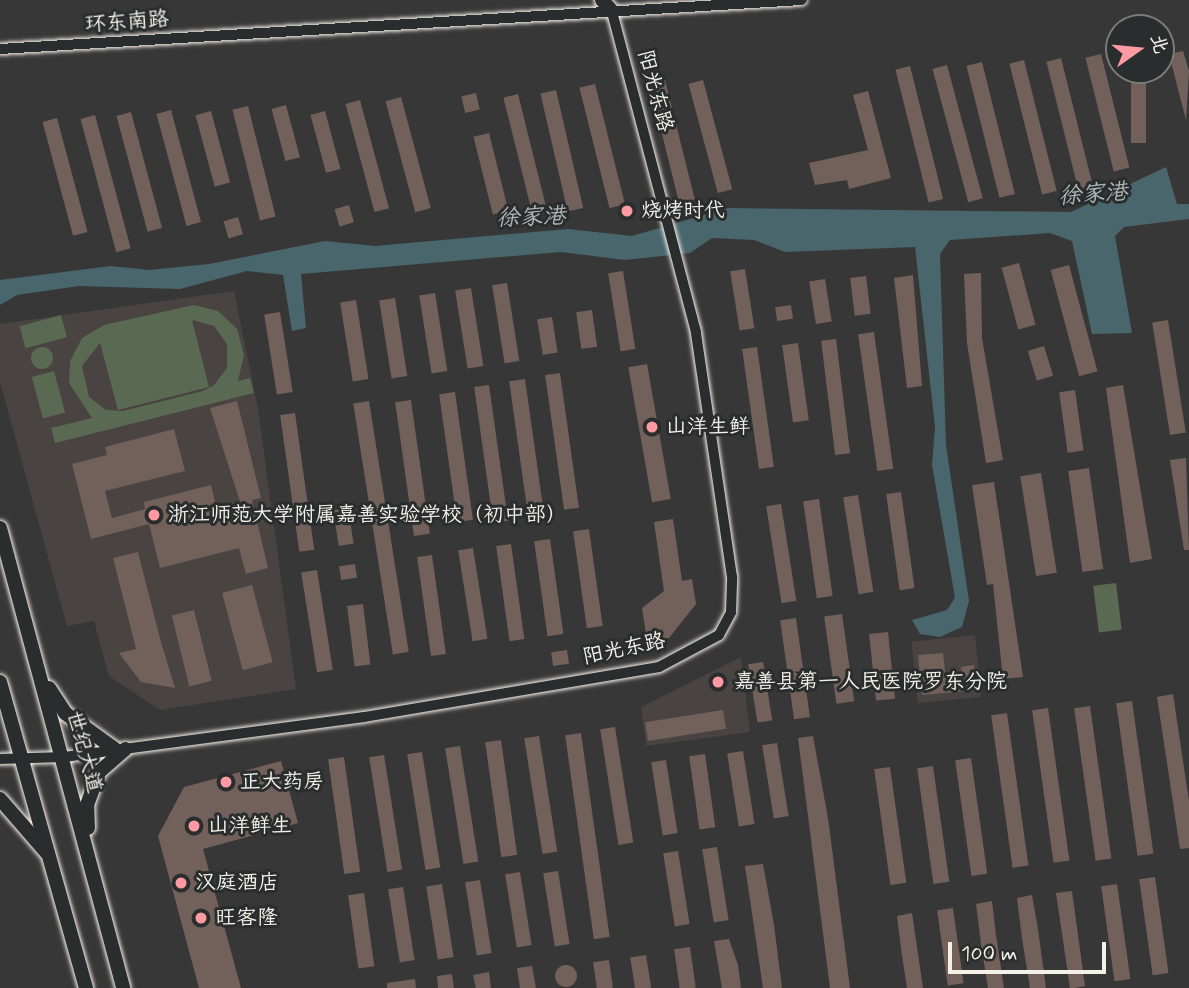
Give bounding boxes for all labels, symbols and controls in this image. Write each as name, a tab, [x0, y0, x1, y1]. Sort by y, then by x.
street label: 环东南路	[84, 7, 170, 37]
north arrow	[1105, 14, 1175, 84]
text: 北	[1144, 32, 1173, 56]
street label: 阳光东路	[632, 47, 678, 135]
water label: 徐家港	[1058, 179, 1128, 211]
place label: 烧烤时代	[641, 198, 725, 224]
water label: 徐家港	[496, 203, 566, 233]
marker: 烧烤时代	[619, 203, 635, 219]
place label: 山洋生鲜	[666, 414, 750, 440]
marker: 山洋生鲜	[644, 419, 660, 435]
place label: 浙江师范大学附属嘉善实验学校（初中部）	[168, 502, 567, 528]
marker: 浙江师范大学附属嘉善实验学校（初中部）	[146, 507, 162, 523]
street label: 阳光东路	[580, 628, 668, 670]
place label: 嘉善县第一人民医院罗东分院	[734, 669, 1007, 695]
marker: 嘉善县第一人民医院罗东分院	[708, 672, 728, 692]
street label: 世纪大道	[61, 708, 107, 796]
place label: 正大药房	[240, 769, 324, 795]
marker: 正大药房	[218, 774, 234, 790]
place label: 山洋鲜生	[208, 813, 292, 839]
marker: 山洋鲜生	[186, 818, 202, 834]
place label: 汉庭酒店	[195, 870, 279, 896]
marker: 汉庭酒店	[173, 875, 189, 891]
place label: 旺客隆	[215, 905, 278, 931]
marker: 旺客隆	[193, 910, 209, 926]
scale bar	[951, 928, 1108, 972]
text: 100 m	[961, 940, 1017, 968]

